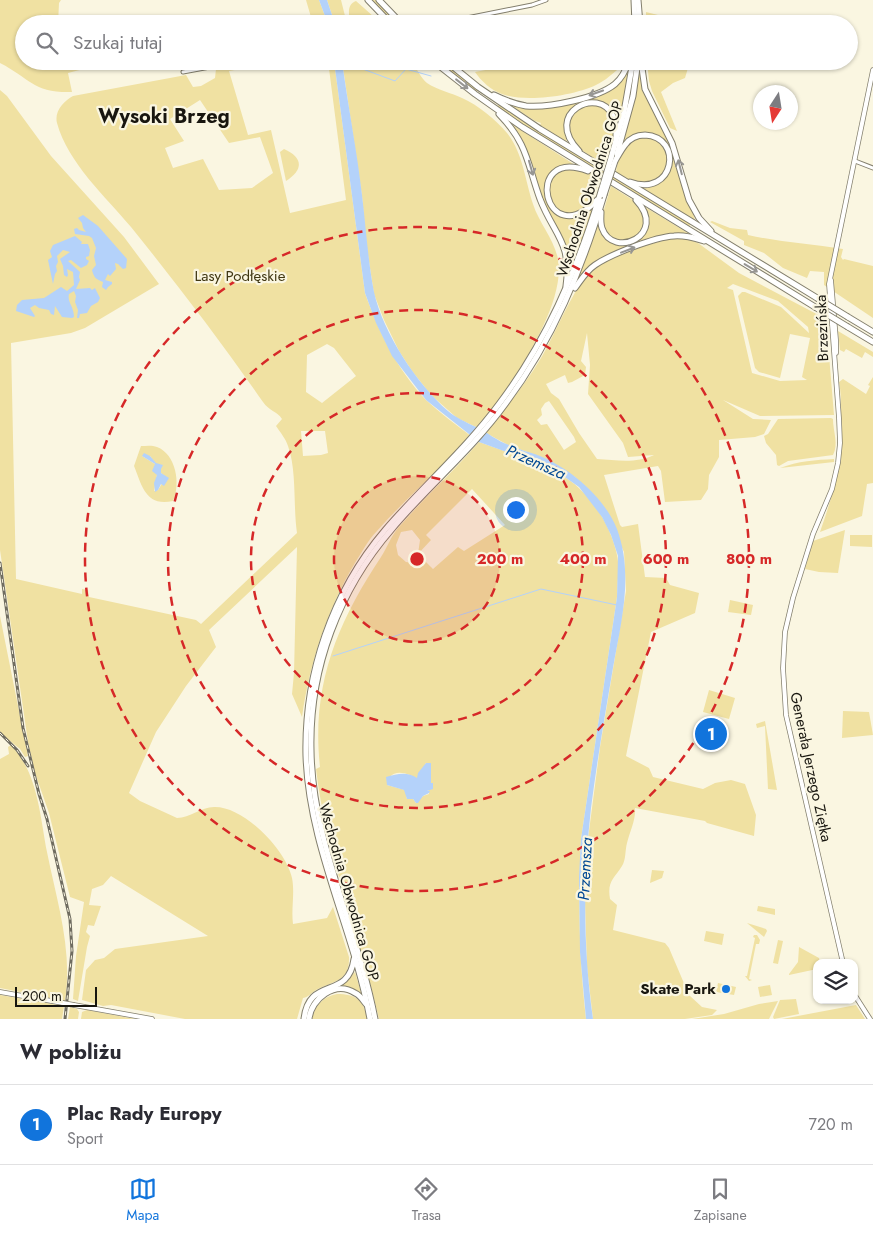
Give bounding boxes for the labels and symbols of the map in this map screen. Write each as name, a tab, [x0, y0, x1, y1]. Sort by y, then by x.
one-way arrow	[455, 79, 468, 90]
north arrow	[753, 85, 798, 130]
one-way arrow	[588, 89, 604, 99]
street label: Wschodnia Obwodnica GOP	[551, 98, 629, 280]
district label: Wysoki Brzeg	[98, 102, 230, 131]
one-way arrow	[526, 160, 536, 176]
one-way arrow	[675, 160, 684, 176]
one-way arrow	[621, 244, 636, 253]
one-way arrow	[744, 263, 758, 273]
park label: Lasy Podłęskie	[195, 265, 286, 287]
street label: Brzezińska	[810, 294, 834, 362]
water label: Przemsza	[502, 439, 570, 485]
your location	[503, 497, 529, 523]
text: 200 m	[477, 548, 523, 570]
text: 400 m	[559, 548, 607, 570]
text: 600 m	[643, 548, 689, 570]
text: 800 m	[726, 548, 772, 570]
centre of rings	[408, 550, 426, 568]
street label: Generała Jerzego Ziętka	[784, 690, 838, 844]
pin: 1	[695, 715, 727, 753]
street label: Wschodnia Obwodnica GOP	[313, 801, 385, 983]
water label: Przemsza	[572, 837, 598, 901]
place label: Skate Park	[640, 978, 716, 1000]
marker: Skate Park	[720, 983, 732, 995]
scale bar	[15, 984, 98, 1007]

